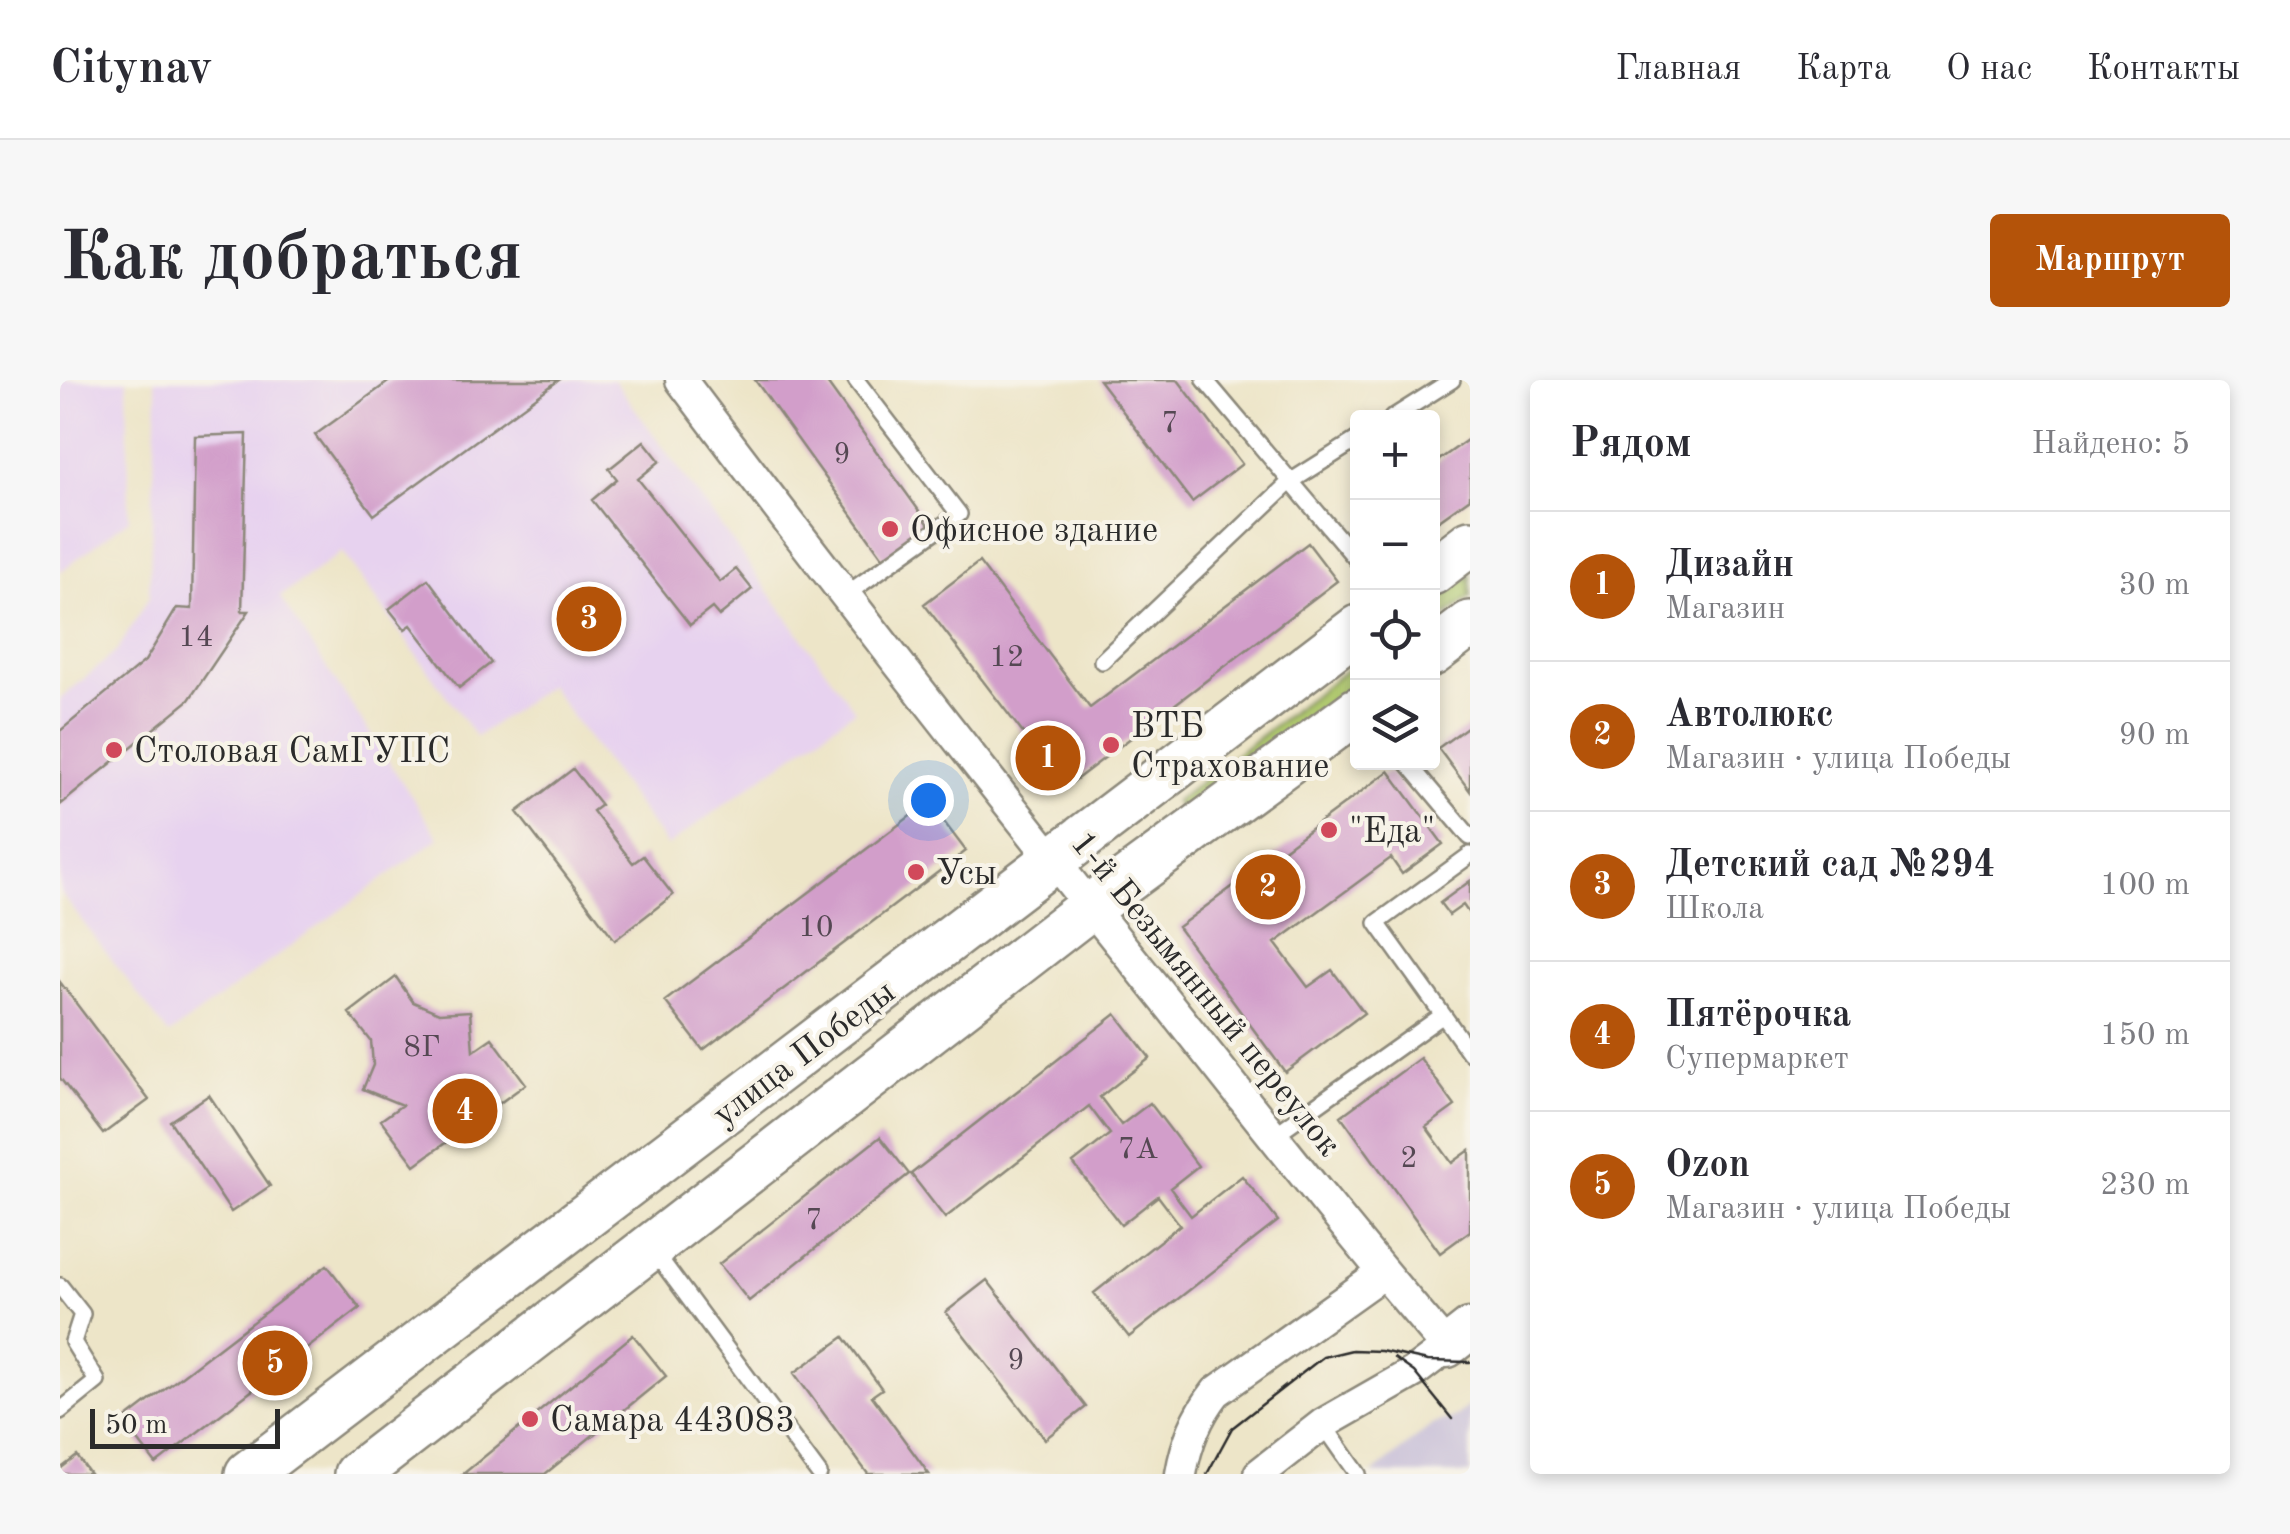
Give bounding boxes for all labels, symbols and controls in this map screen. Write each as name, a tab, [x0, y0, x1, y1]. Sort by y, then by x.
text: Citynav	[50, 45, 213, 93]
text: Главная	[1615, 52, 1741, 87]
text: Карта	[1796, 52, 1891, 87]
text: О нас	[1946, 52, 2032, 87]
text: Контакты	[2087, 52, 2240, 87]
button: Маршрут	[1990, 214, 2230, 307]
text: Как добраться	[60, 225, 522, 295]
house number: 7	[1161, 409, 1179, 439]
map controls	[1350, 410, 1440, 770]
button: +	[1350, 410, 1440, 500]
text: Рядом	[1570, 424, 1692, 466]
text: Найдено: 5	[2031, 429, 2190, 461]
house number: 9	[833, 440, 851, 470]
button: −	[1350, 500, 1440, 590]
place label: Офисное здание	[910, 514, 1158, 550]
marker: Офисное здание	[879, 518, 901, 540]
text: Дизайн	[1665, 547, 1794, 585]
text: 1	[1593, 570, 1612, 602]
text: 30 m	[2119, 570, 2190, 602]
pin: 3	[556, 582, 622, 656]
button: locate	[1350, 590, 1440, 680]
text: Магазин	[1665, 594, 1785, 626]
house number: 14	[179, 623, 213, 653]
house number: 12	[990, 643, 1024, 673]
button: layers	[1350, 680, 1440, 770]
text: Автолюкс	[1665, 697, 1834, 735]
place label: ВТБ Страхование	[1131, 710, 1329, 785]
pin: 1	[1016, 720, 1080, 796]
text: 2	[1593, 720, 1612, 752]
text: 90 m	[2119, 720, 2190, 752]
marker: ВТБ Страхование	[1100, 734, 1122, 756]
place label: Столовая СамГУПС	[134, 735, 450, 770]
marker: Столовая СамГУПС	[103, 739, 125, 761]
text: Магазин · улица Победы	[1665, 744, 2011, 776]
your location	[903, 775, 954, 826]
place label: "Еда"	[1349, 815, 1435, 850]
marker: "Еда"	[1318, 819, 1340, 841]
street label: 1-й Безымянный переулок	[1064, 826, 1347, 1163]
text: Детский сад №294	[1665, 847, 1995, 885]
pin: 2	[1236, 850, 1300, 924]
place label: Усы	[936, 857, 997, 892]
marker: Усы	[905, 861, 927, 883]
text: 3	[1593, 870, 1612, 902]
text: 100 m	[2100, 870, 2190, 902]
text: Школа	[1665, 894, 1764, 926]
house number: 10	[799, 913, 833, 943]
street label: улица Победы	[707, 974, 902, 1134]
text: Пятёрочка	[1665, 997, 1851, 1035]
text: 4	[1593, 1020, 1612, 1052]
text: 150 m	[2100, 1020, 2190, 1052]
house number: 8Г	[404, 1033, 440, 1063]
text: Супермаркет	[1665, 1044, 1849, 1076]
pin: 4	[432, 1074, 498, 1148]
house number: 7А	[1118, 1135, 1158, 1165]
house number: 2	[1400, 1144, 1418, 1174]
text: Ozon	[1665, 1147, 1750, 1185]
text: 5	[1593, 1170, 1612, 1202]
text: 230 m	[2100, 1170, 2190, 1202]
text: Магазин · улица Победы	[1665, 1194, 2011, 1226]
house number: 7	[805, 1206, 823, 1236]
pin: 5	[242, 1326, 308, 1400]
house number: 9	[1007, 1346, 1025, 1376]
scale bar	[90, 1404, 280, 1448]
place label: Самара 443083	[550, 1404, 795, 1439]
marker: Самара 443083	[519, 1408, 541, 1430]
text: 50 m	[105, 1412, 168, 1440]

